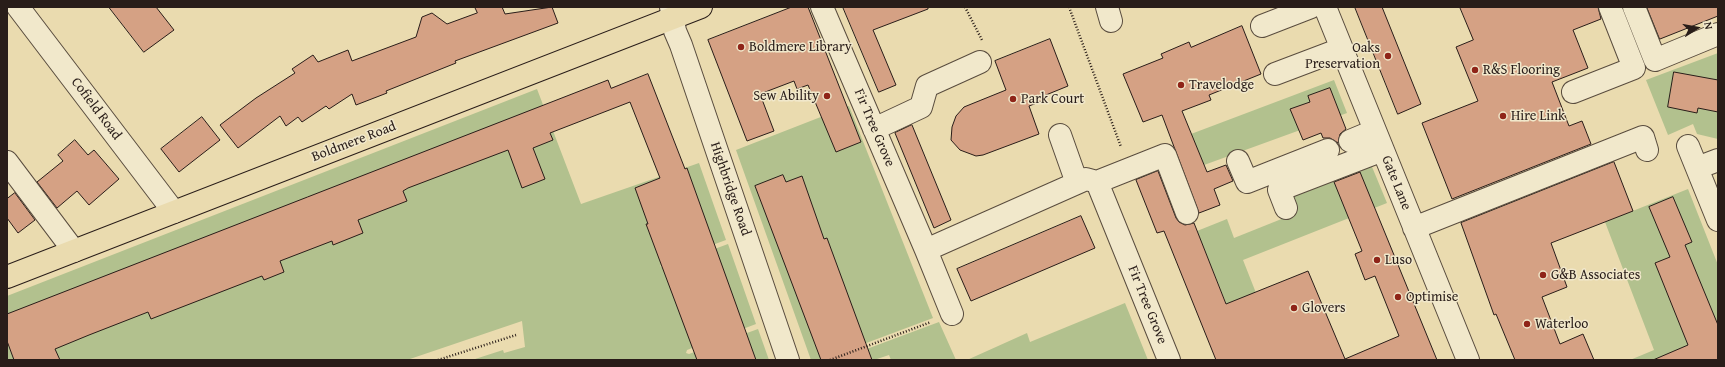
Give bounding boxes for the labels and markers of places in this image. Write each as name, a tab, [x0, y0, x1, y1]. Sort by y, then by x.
place label: Boldmere Library	[749, 39, 852, 55]
place label: Oaks Preservation	[1305, 40, 1380, 72]
marker: Boldmere Library	[736, 42, 746, 52]
marker: Oaks Preservation	[1383, 51, 1393, 61]
place label: R&S Flooring	[1483, 62, 1560, 78]
marker: R&S Flooring	[1470, 65, 1480, 75]
place label: Travelodge	[1189, 77, 1254, 93]
marker: Travelodge	[1176, 80, 1186, 90]
place label: Sew Ability	[753, 88, 819, 104]
marker: Sew Ability	[822, 91, 832, 101]
place label: Park Court	[1021, 91, 1084, 107]
marker: Park Court	[1008, 94, 1018, 104]
place label: Hire Link	[1511, 108, 1565, 124]
marker: Hire Link	[1498, 111, 1508, 121]
place label: Luso	[1385, 252, 1412, 268]
marker: Luso	[1372, 255, 1382, 265]
place label: G&B Associates	[1551, 267, 1640, 283]
marker: G&B Associates	[1538, 270, 1548, 280]
place label: Optimise	[1406, 289, 1458, 305]
marker: Optimise	[1393, 292, 1403, 302]
place label: Glovers	[1302, 300, 1346, 316]
marker: Glovers	[1289, 303, 1299, 313]
place label: Waterloo	[1535, 316, 1588, 332]
marker: Waterloo	[1522, 319, 1532, 329]

